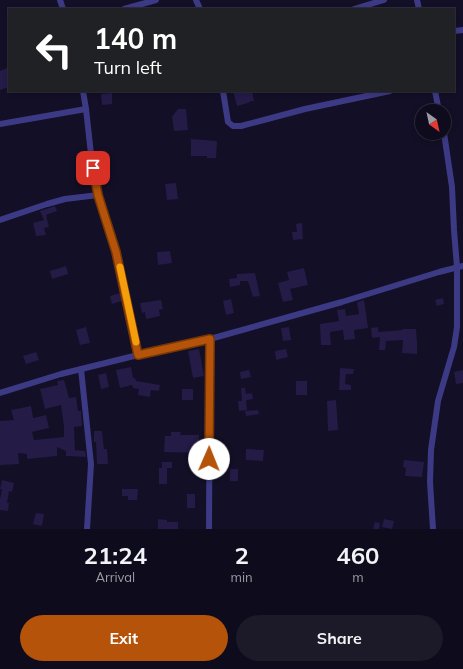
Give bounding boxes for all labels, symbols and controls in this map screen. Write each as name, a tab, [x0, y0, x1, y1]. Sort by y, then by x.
text: 140 m	[94, 21, 177, 56]
icon: left	[28, 24, 80, 76]
text: Turn left	[94, 56, 162, 79]
north arrow	[415, 104, 451, 140]
map controls	[415, 104, 451, 140]
pin	[76, 151, 110, 185]
icon: arrive	[82, 157, 104, 179]
position arrow	[188, 438, 230, 480]
text: 21:24	[84, 540, 147, 570]
text: 2	[234, 540, 249, 570]
text: 460	[336, 540, 379, 570]
text: Arrival	[95, 569, 135, 585]
text: min	[231, 569, 253, 585]
text: m	[352, 569, 364, 585]
button: Exit	[20, 615, 228, 661]
button: Share	[236, 615, 443, 661]

